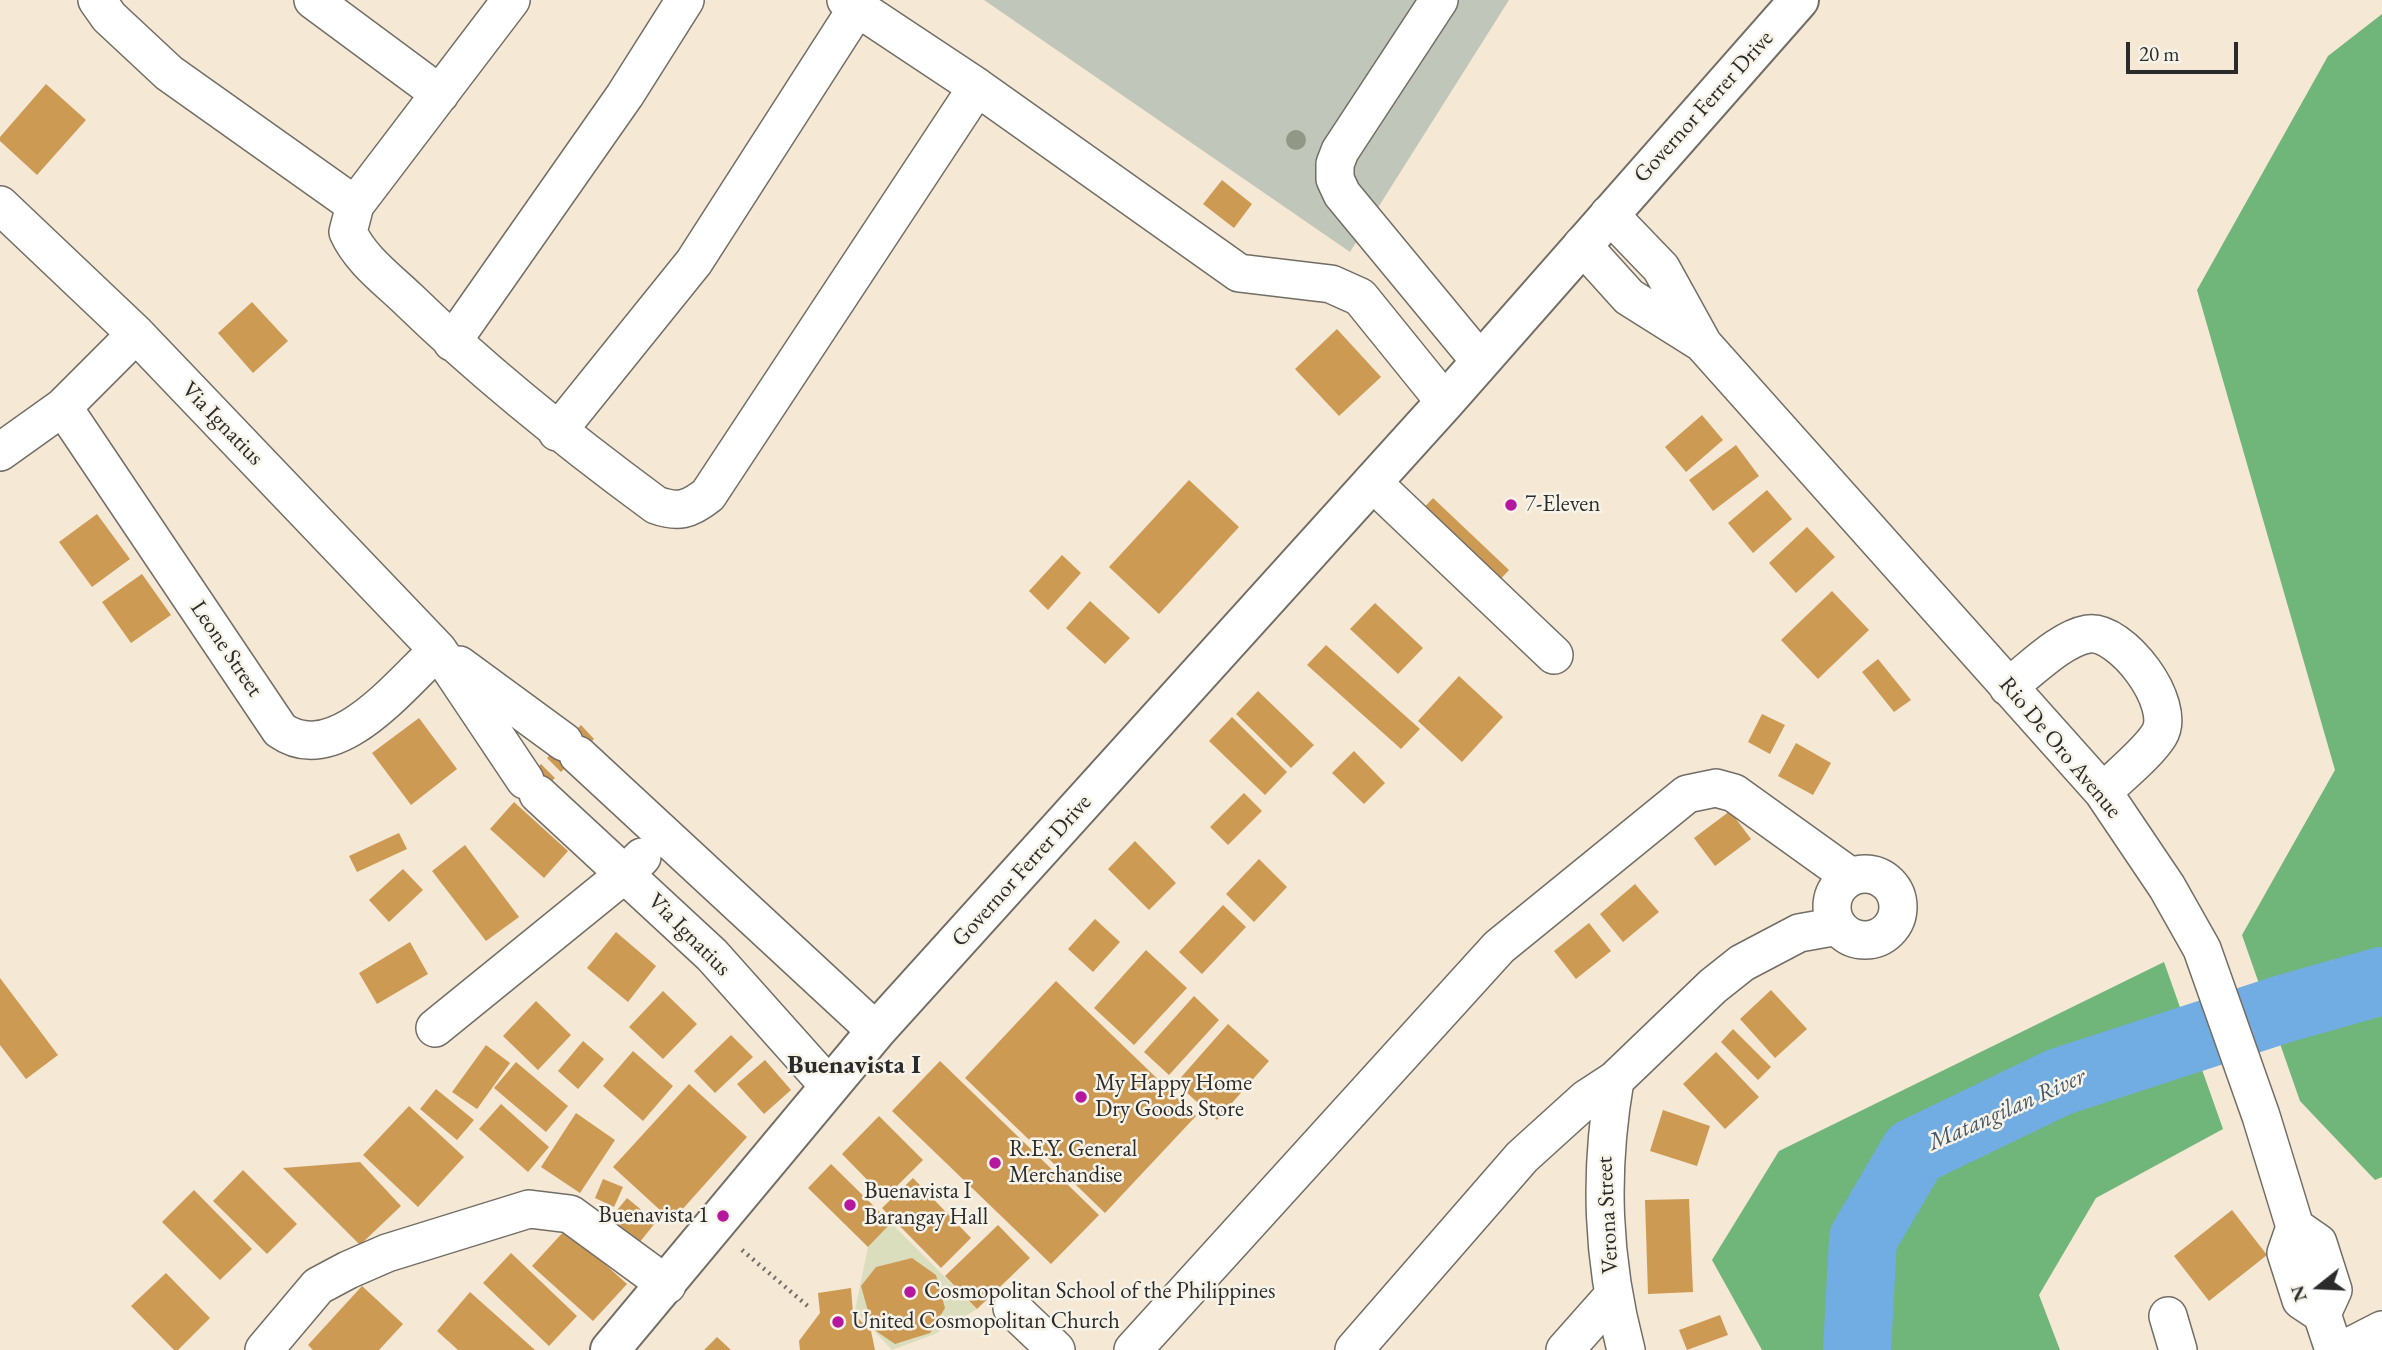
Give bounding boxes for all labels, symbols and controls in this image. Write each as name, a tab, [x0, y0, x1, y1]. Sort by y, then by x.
street label: Governor Ferrer Drive	[1628, 25, 1780, 189]
scale bar	[2130, 28, 2242, 72]
text: 20 m	[2139, 40, 2180, 67]
street label: Via Ignatius	[175, 376, 269, 472]
place label: 7-Eleven	[1525, 491, 1600, 519]
marker: 7-Eleven	[1503, 497, 1519, 513]
street label: Leone Street	[184, 596, 268, 702]
street label: Rio De Oro Avenue	[1993, 672, 2127, 824]
street label: Governor Ferrer Drive	[946, 789, 1098, 953]
street label: Via Ignatius	[642, 888, 736, 982]
district label: Buenavista I	[787, 1050, 921, 1082]
water label: Matangilan River	[1924, 1062, 2090, 1158]
place label: My Happy Home Dry Goods Store	[1095, 1070, 1252, 1124]
marker: My Happy Home Dry Goods Store	[1073, 1089, 1089, 1105]
place label: R.E.Y. General Merchandise	[1009, 1136, 1137, 1190]
marker: R.E.Y. General Merchandise	[987, 1155, 1003, 1171]
street label: Verona Street	[1591, 1156, 1625, 1274]
place label: Buenavista I Barangay Hall	[864, 1178, 988, 1232]
marker: Buenavista I Barangay Hall	[842, 1197, 858, 1213]
place label: Buenavista 1	[598, 1202, 709, 1230]
marker: Buenavista 1	[715, 1208, 731, 1224]
north arrow	[2284, 1252, 2354, 1322]
place label: Cosmopolitan School of the Philippines	[924, 1278, 1275, 1306]
text: N	[2284, 1282, 2313, 1305]
marker: Cosmopolitan School of the Philippines	[902, 1284, 918, 1300]
place label: United Cosmopolitan Church	[852, 1308, 1120, 1336]
marker: United Cosmopolitan Church	[830, 1314, 846, 1330]

